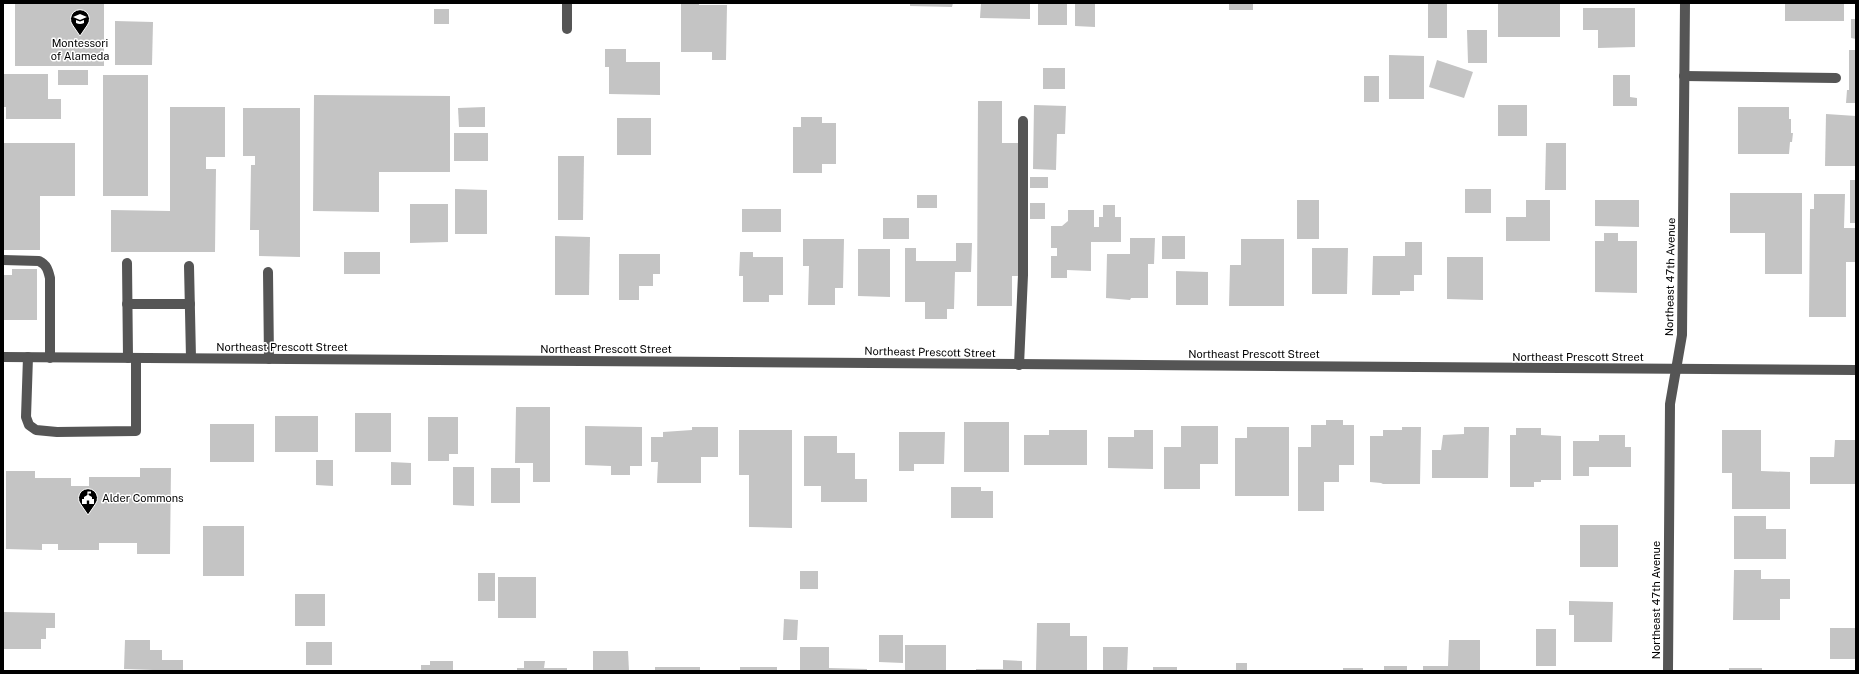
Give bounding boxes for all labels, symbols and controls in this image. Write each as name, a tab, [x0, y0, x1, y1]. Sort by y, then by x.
school or university icon: Montessori of Alameda	[69, 8, 91, 36]
place label: Montessori of Alameda	[51, 37, 109, 62]
street label: Northeast 47th Avenue	[1663, 218, 1677, 336]
street label: Northeast Prescott Street	[216, 341, 348, 353]
street label: Northeast Prescott Street	[540, 343, 672, 355]
street label: Northeast Prescott Street	[864, 345, 996, 359]
street label: Northeast Prescott Street	[1188, 348, 1320, 360]
street label: Northeast Prescott Street	[1512, 351, 1644, 363]
public building icon: Alder Commons	[77, 487, 99, 515]
place label: Alder Commons	[102, 492, 184, 504]
street label: Northeast 47th Avenue	[1650, 541, 1662, 659]

